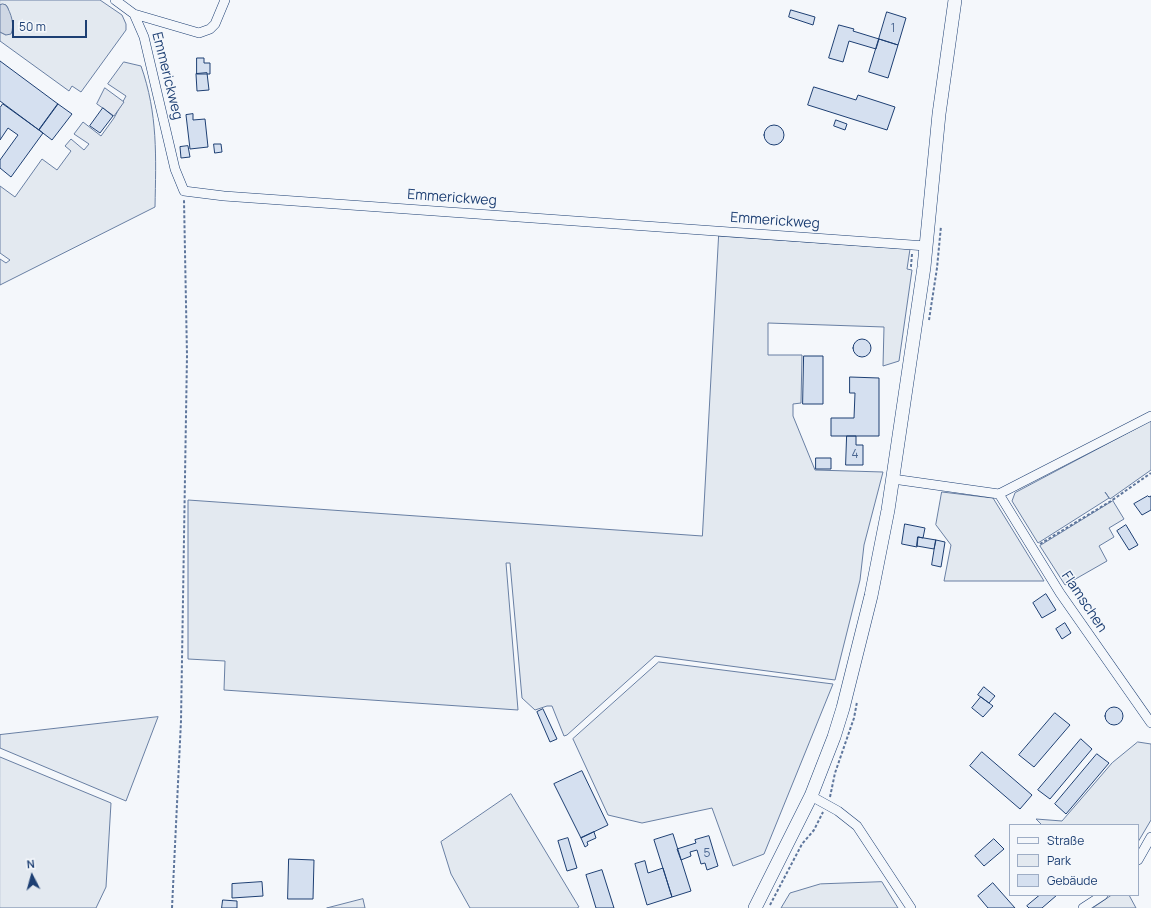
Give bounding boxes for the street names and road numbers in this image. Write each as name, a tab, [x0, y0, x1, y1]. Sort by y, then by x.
street label: Emmerickweg	[148, 30, 186, 122]
street label: Emmerickweg	[407, 186, 497, 210]
street label: Emmerickweg	[730, 209, 820, 233]
street label: Flamschen	[1058, 568, 1110, 636]

